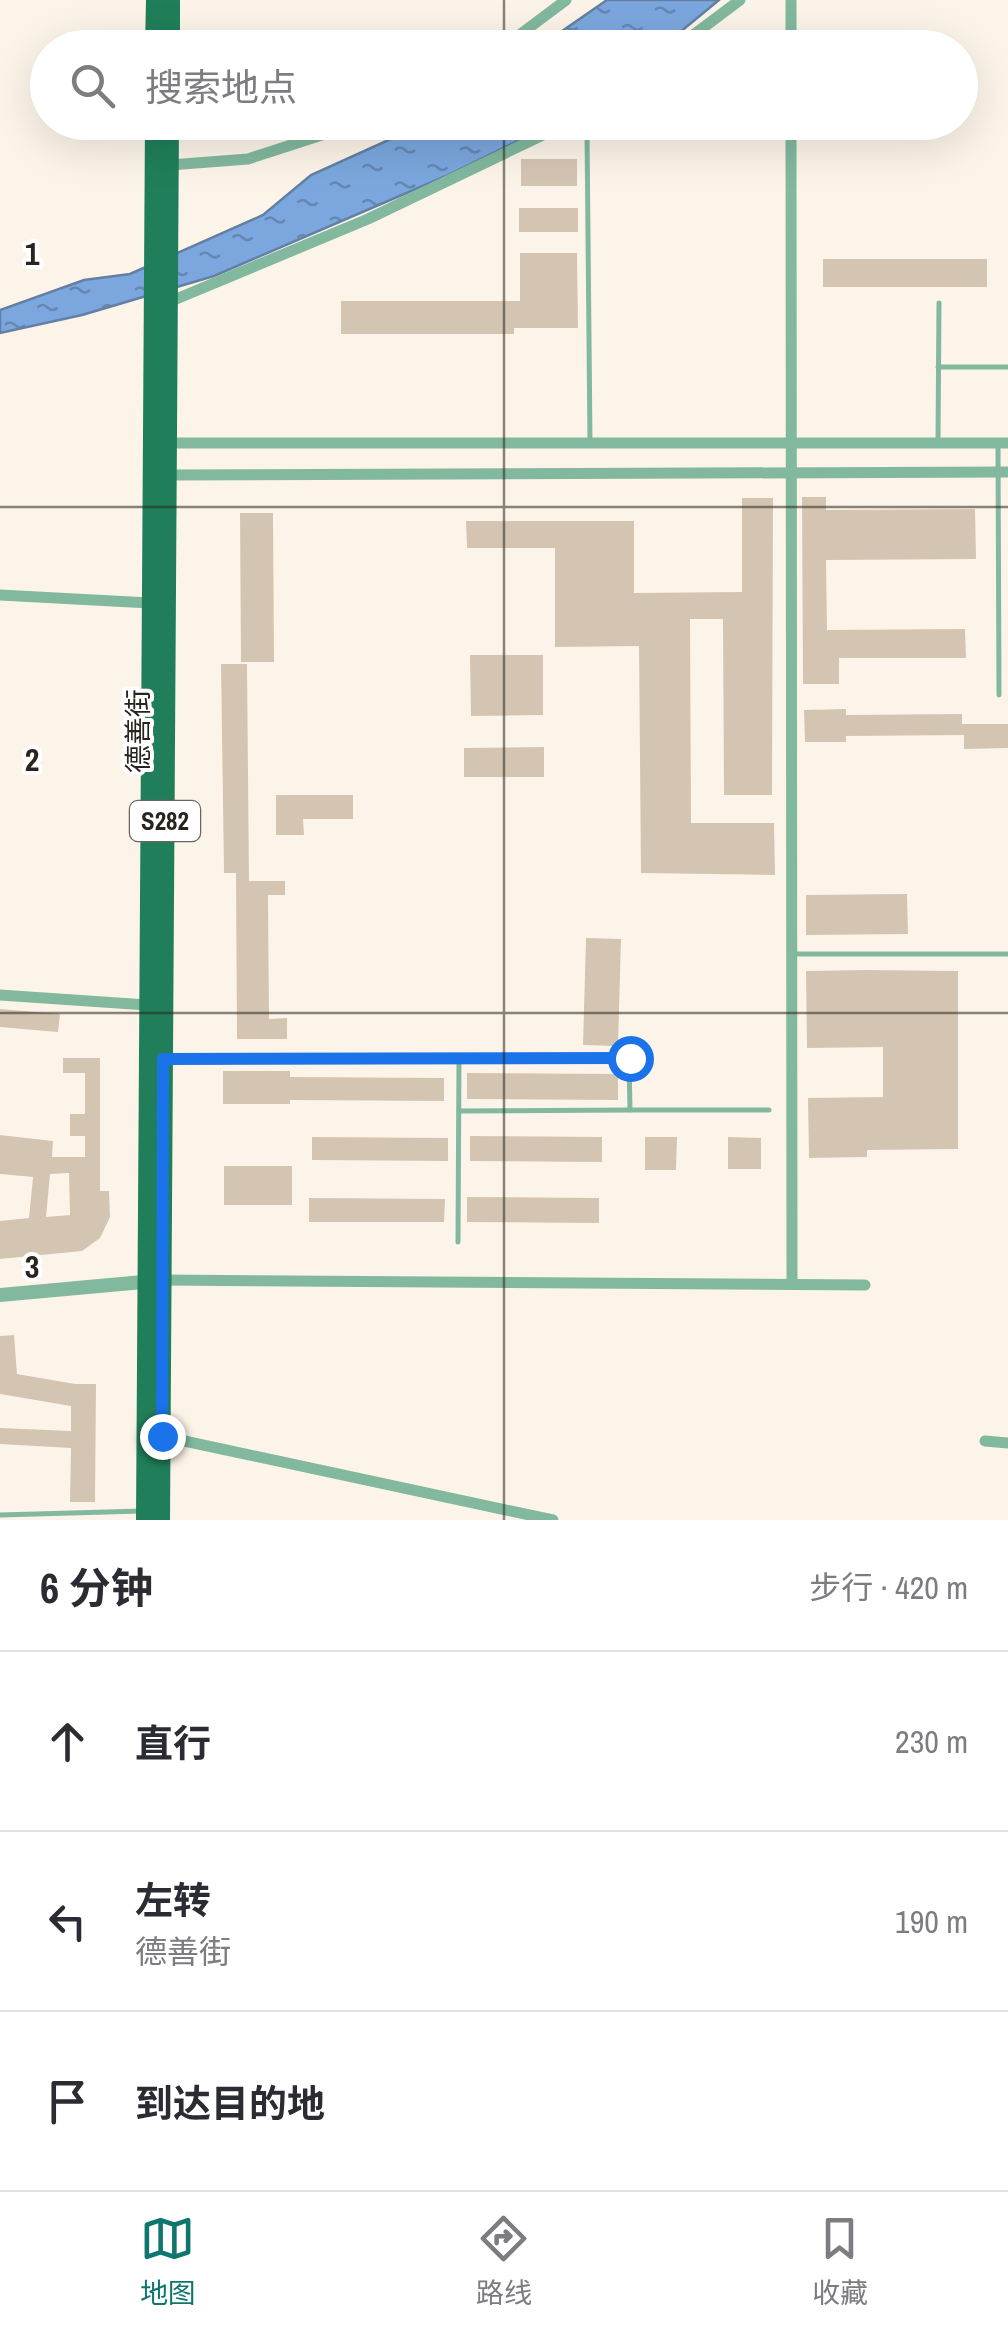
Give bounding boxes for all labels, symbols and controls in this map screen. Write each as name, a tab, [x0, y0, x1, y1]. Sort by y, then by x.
search box	[30, 30, 978, 140]
icon: search	[65, 58, 120, 113]
text: 搜索地点	[145, 62, 297, 113]
text: 1	[25, 232, 40, 275]
street label: 德善街	[119, 689, 157, 773]
text: 2	[25, 738, 39, 781]
road number: S282	[130, 801, 200, 841]
route start	[608, 1036, 654, 1082]
text: 3	[25, 1245, 39, 1288]
route end	[140, 1414, 186, 1460]
text: 6 分钟	[40, 1560, 153, 1616]
text: 步行 · 420 m	[809, 1566, 968, 1609]
icon: ahead	[40, 1714, 95, 1769]
text: 直行	[135, 1718, 211, 1769]
text: 230 m	[895, 1720, 968, 1763]
text: 左转	[135, 1875, 211, 1926]
icon: left	[40, 1894, 95, 1949]
text: 190 m	[895, 1900, 968, 1943]
text: 德善街	[135, 1930, 231, 1973]
icon: arrive	[40, 2074, 95, 2129]
text: 到达目的地	[135, 2078, 325, 2129]
tab: 地图	[140, 2211, 196, 2312]
tab: 路线	[476, 2211, 532, 2312]
tab: 收藏	[812, 2211, 868, 2312]

